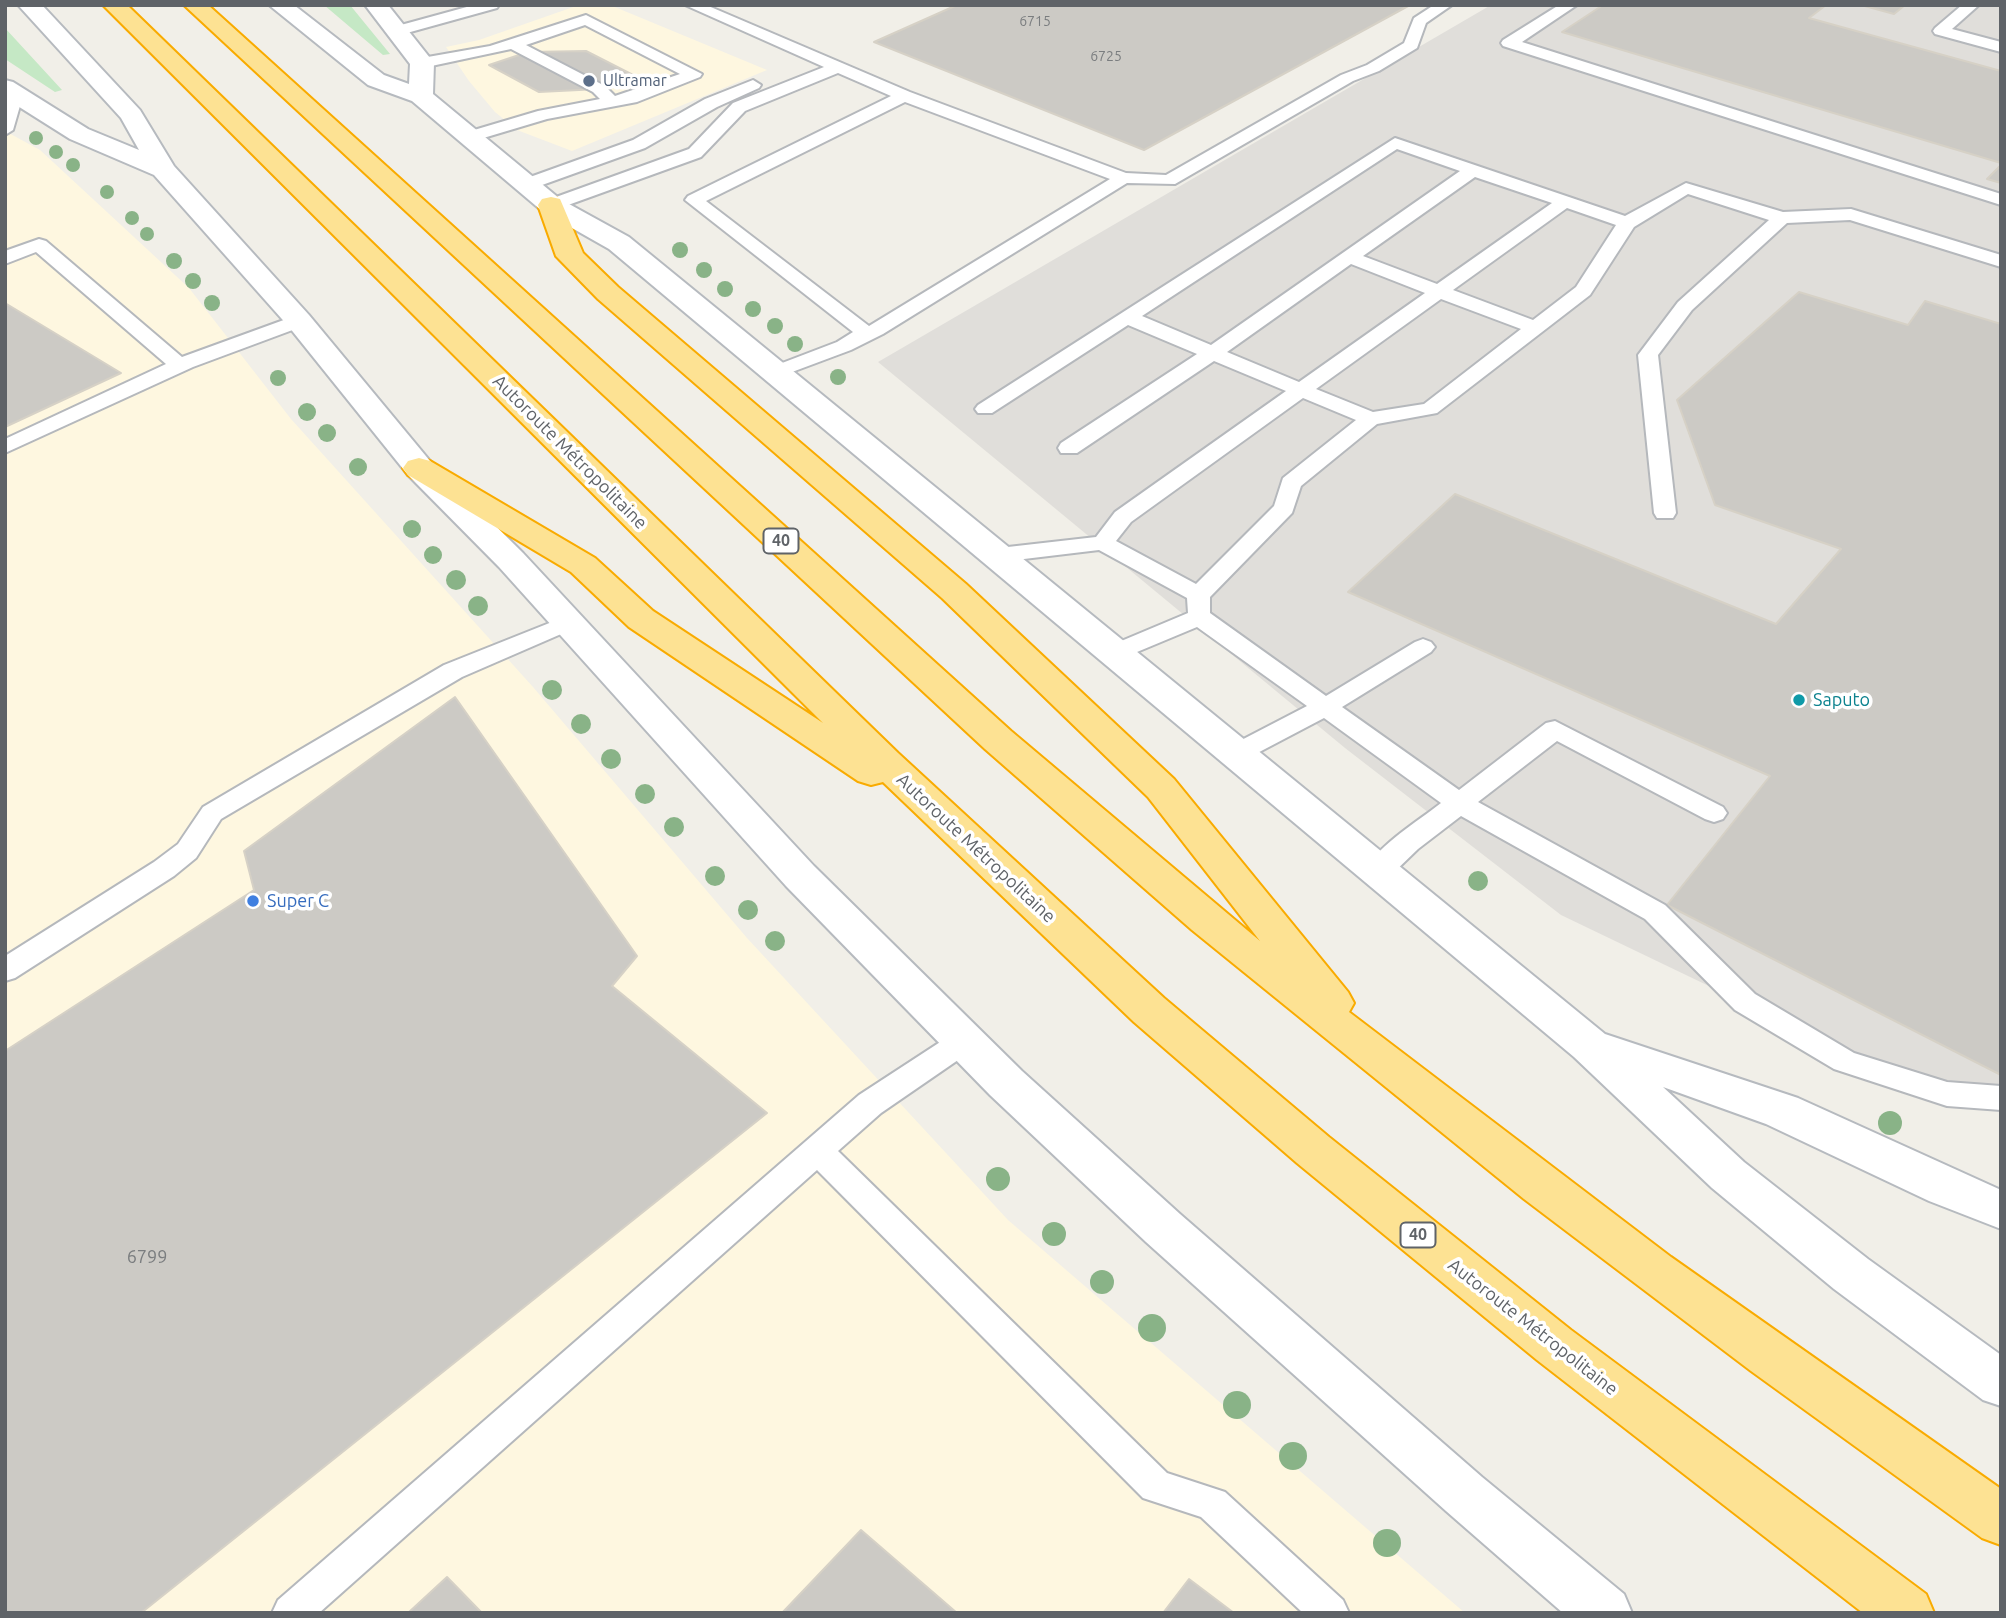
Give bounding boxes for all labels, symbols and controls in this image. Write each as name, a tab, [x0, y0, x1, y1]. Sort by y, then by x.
house number: 6715	[1019, 13, 1051, 29]
house number: 6725	[1090, 48, 1122, 64]
place label: Ultramar	[603, 71, 667, 91]
marker: Ultramar	[581, 73, 597, 89]
street label: Autoroute Métropolitaine	[488, 370, 652, 534]
road number: 40	[764, 528, 798, 554]
place label: Saputo	[1813, 689, 1870, 711]
marker: Saputo	[1791, 692, 1807, 708]
street label: Autoroute Métropolitaine	[892, 769, 1060, 927]
place label: Super C	[267, 890, 329, 912]
marker: Super C	[245, 893, 261, 909]
road number: 40	[1400, 1222, 1436, 1247]
house number: 6799	[127, 1246, 167, 1268]
street label: Autoroute Métropolitaine	[1444, 1254, 1622, 1400]

